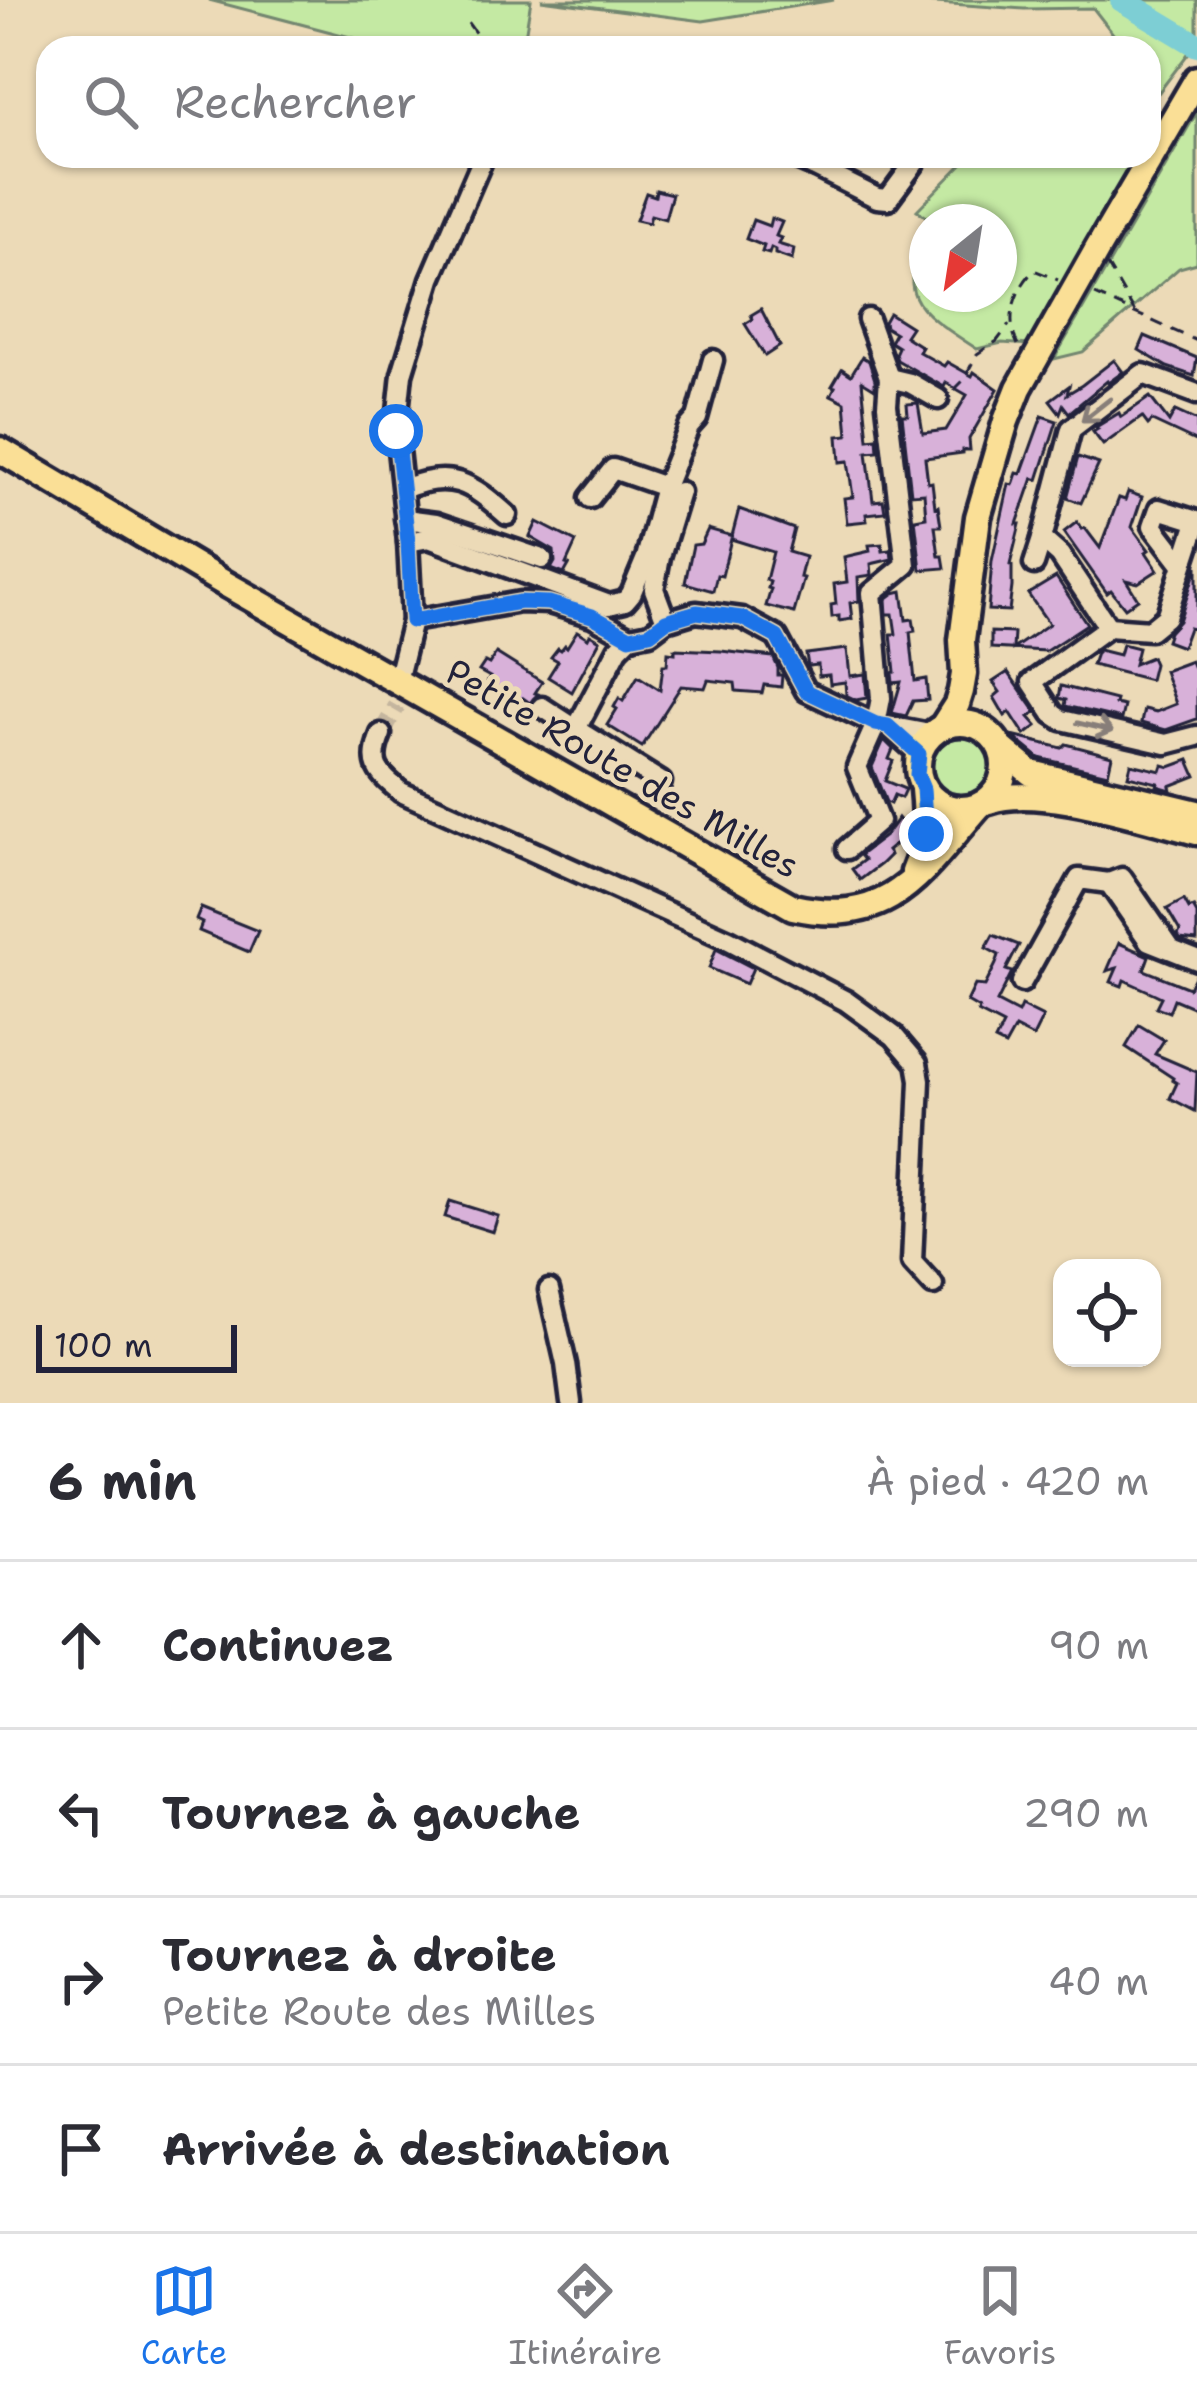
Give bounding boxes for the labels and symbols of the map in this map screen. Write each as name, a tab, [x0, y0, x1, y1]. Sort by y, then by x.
north arrow	[909, 204, 1017, 312]
one-way arrow	[1080, 397, 1113, 422]
route start	[369, 404, 423, 458]
street label: Petite Route des Milles	[437, 647, 809, 890]
one-way arrow	[1076, 717, 1114, 740]
route end	[899, 807, 953, 861]
scale bar	[36, 1319, 237, 1372]

